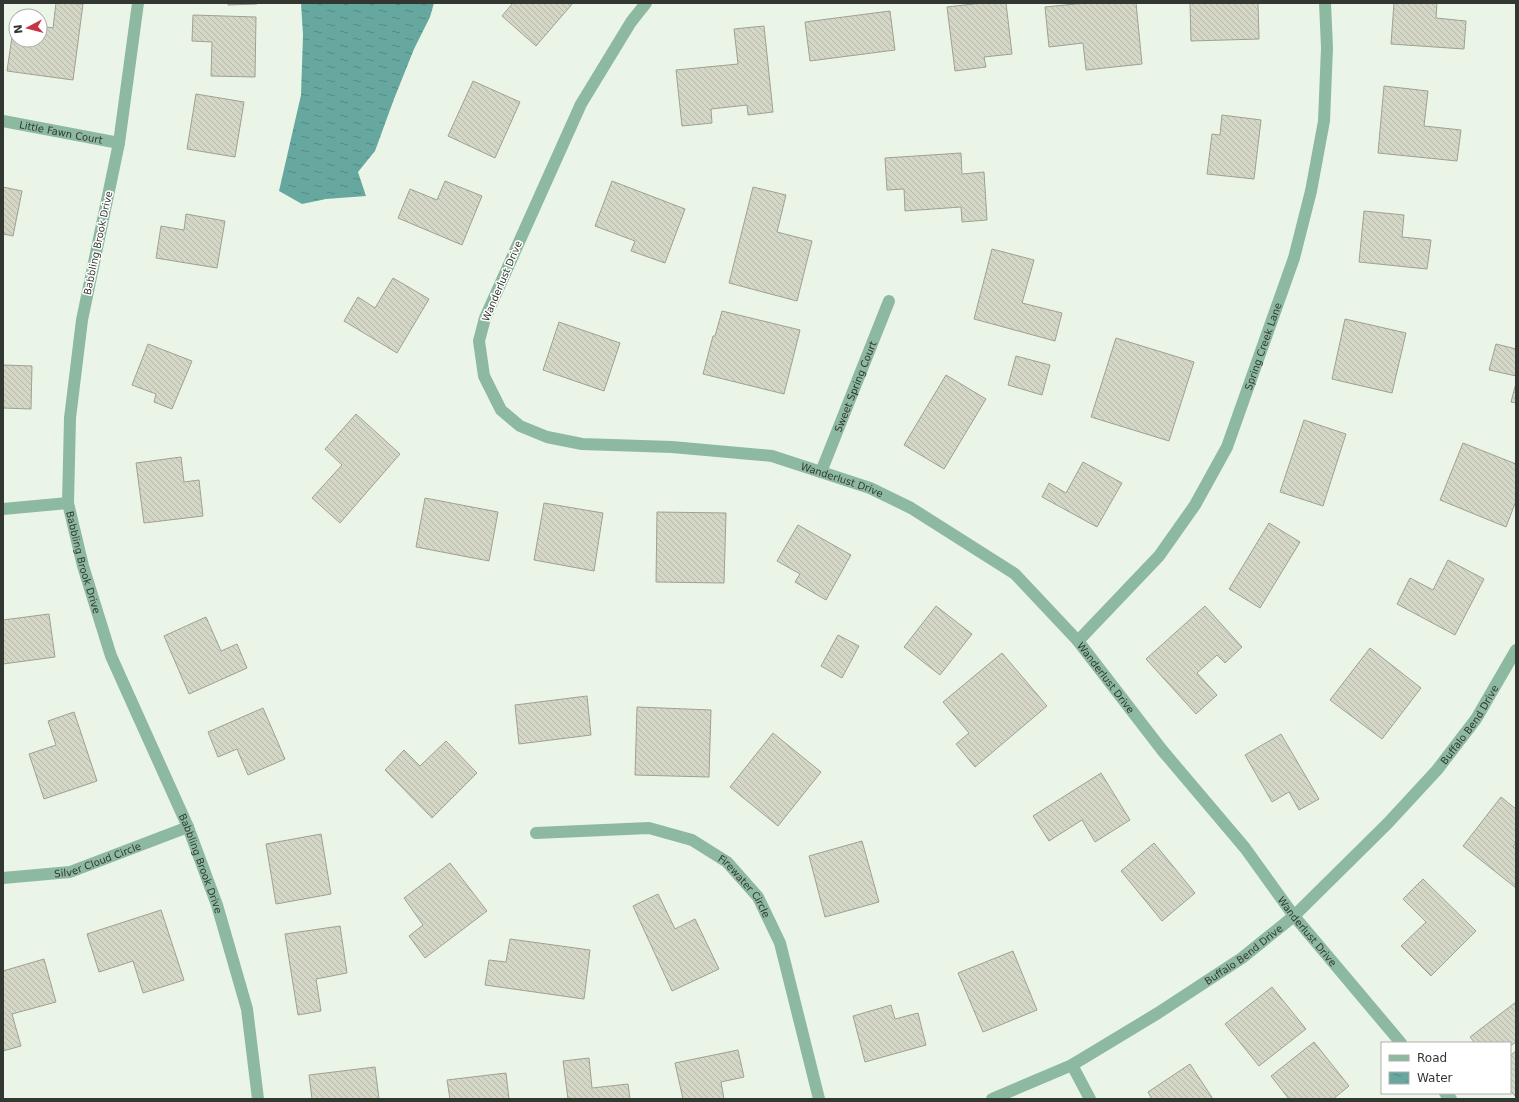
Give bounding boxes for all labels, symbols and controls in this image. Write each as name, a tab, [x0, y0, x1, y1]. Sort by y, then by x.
north arrow	[8, 8, 48, 48]
text: N	[12, 24, 26, 35]
street label: Little Fawn Court	[18, 119, 104, 145]
street label: Babbling Brook Drive	[82, 190, 114, 296]
street label: Wanderlust Drive	[480, 239, 524, 323]
street label: Spring Creek Lane	[1242, 301, 1283, 391]
street label: Sweet Spring Court	[832, 339, 878, 434]
street label: Wanderlust Drive	[799, 460, 885, 499]
street label: Babbling Brook Drive	[65, 510, 103, 615]
street label: Wanderlust Drive	[1075, 640, 1137, 715]
street label: Buffalo Bend Drive	[1438, 683, 1500, 766]
street label: Babbling Brook Drive	[177, 812, 225, 915]
street label: Silver Cloud Circle	[54, 840, 142, 879]
street label: Firewater Circle	[716, 853, 772, 919]
street label: Wanderlust Drive	[1276, 894, 1339, 968]
street label: Buffalo Bend Drive	[1202, 922, 1284, 987]
legend	[1381, 1042, 1511, 1094]
text: Road	[1417, 1051, 1447, 1065]
text: Water	[1417, 1071, 1453, 1085]

